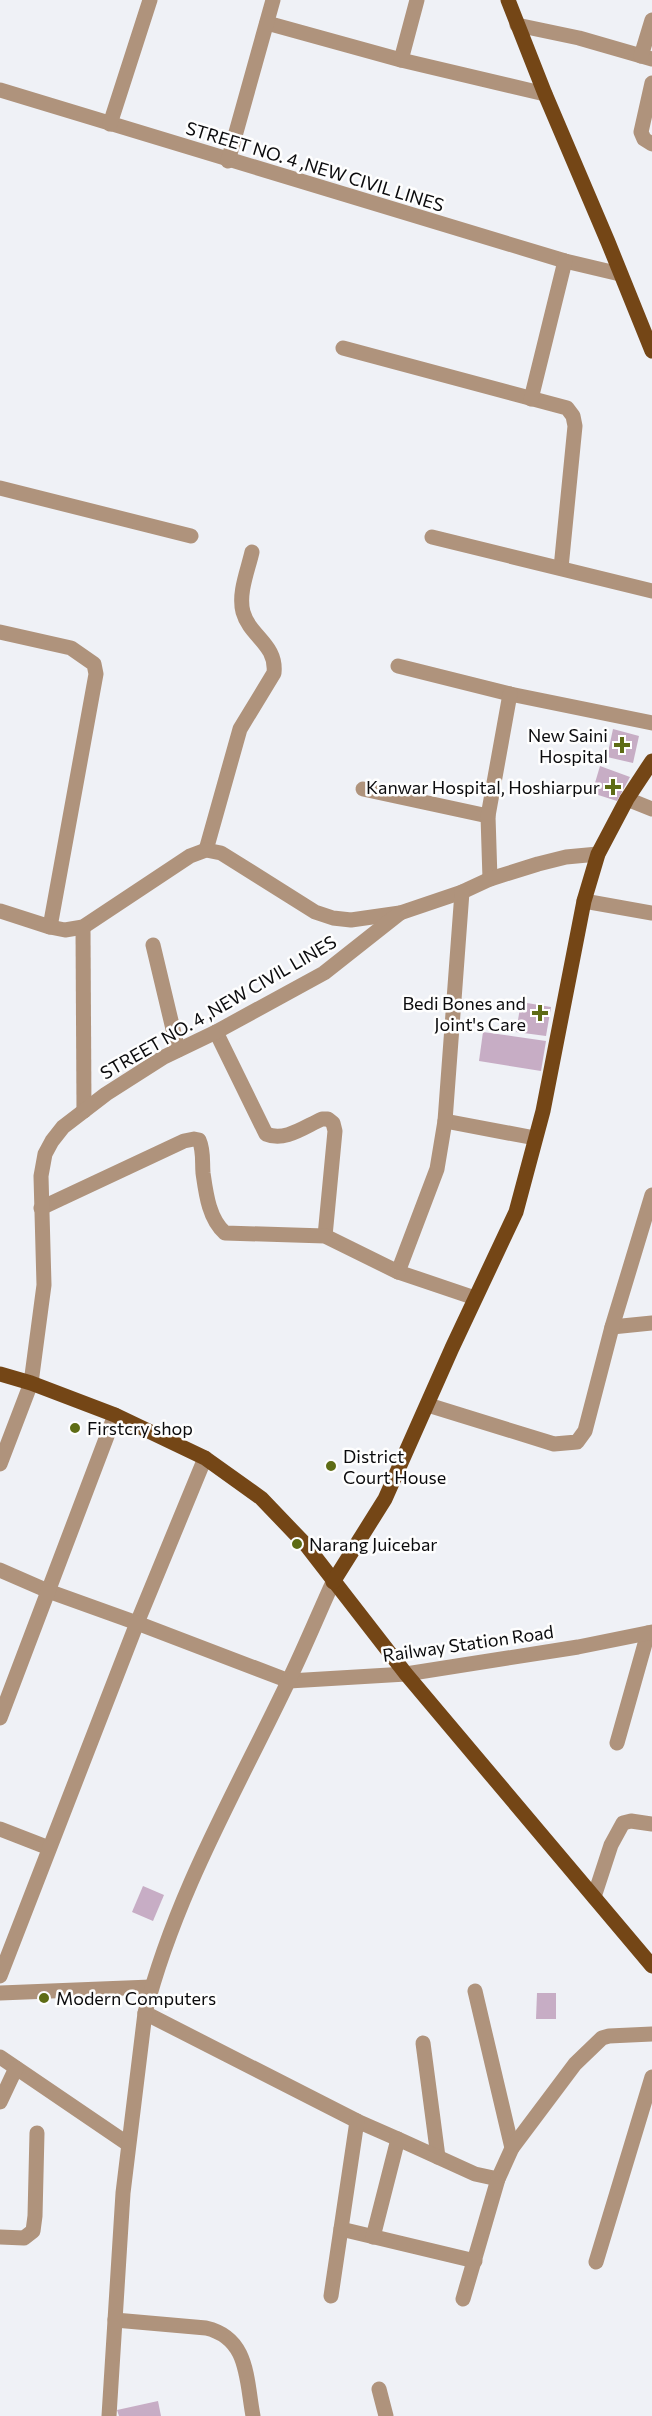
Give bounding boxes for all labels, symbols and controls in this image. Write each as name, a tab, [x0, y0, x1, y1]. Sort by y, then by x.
street label: STREET NO. 4 ,NEW CIVIL LINES	[183, 116, 447, 216]
place label: New Saini Hospital	[528, 724, 608, 767]
marker: New Saini Hospital	[613, 736, 631, 754]
place label: Kanwar Hospital, Hoshiarpur	[366, 776, 600, 798]
marker: Kanwar Hospital, Hoshiarpur	[604, 778, 622, 796]
street label: STREET NO. 4 ,NEW CIVIL LINES	[96, 930, 340, 1084]
place label: Bedi Bones and Joint's Care	[402, 992, 526, 1035]
marker: Bedi Bones and Joint's Care	[531, 1004, 549, 1022]
place label: Firstcry shop	[87, 1417, 193, 1439]
marker: Firstcry shop	[68, 1421, 82, 1435]
place label: District Court House	[343, 1445, 446, 1488]
marker: District Court House	[324, 1459, 338, 1473]
place label: Narang Juicebar	[309, 1533, 438, 1555]
marker: Narang Juicebar	[290, 1537, 304, 1551]
street label: Railway Station Road	[381, 1620, 555, 1666]
place label: Modern Computers	[56, 1987, 216, 2009]
marker: Modern Computers	[37, 1991, 51, 2005]

